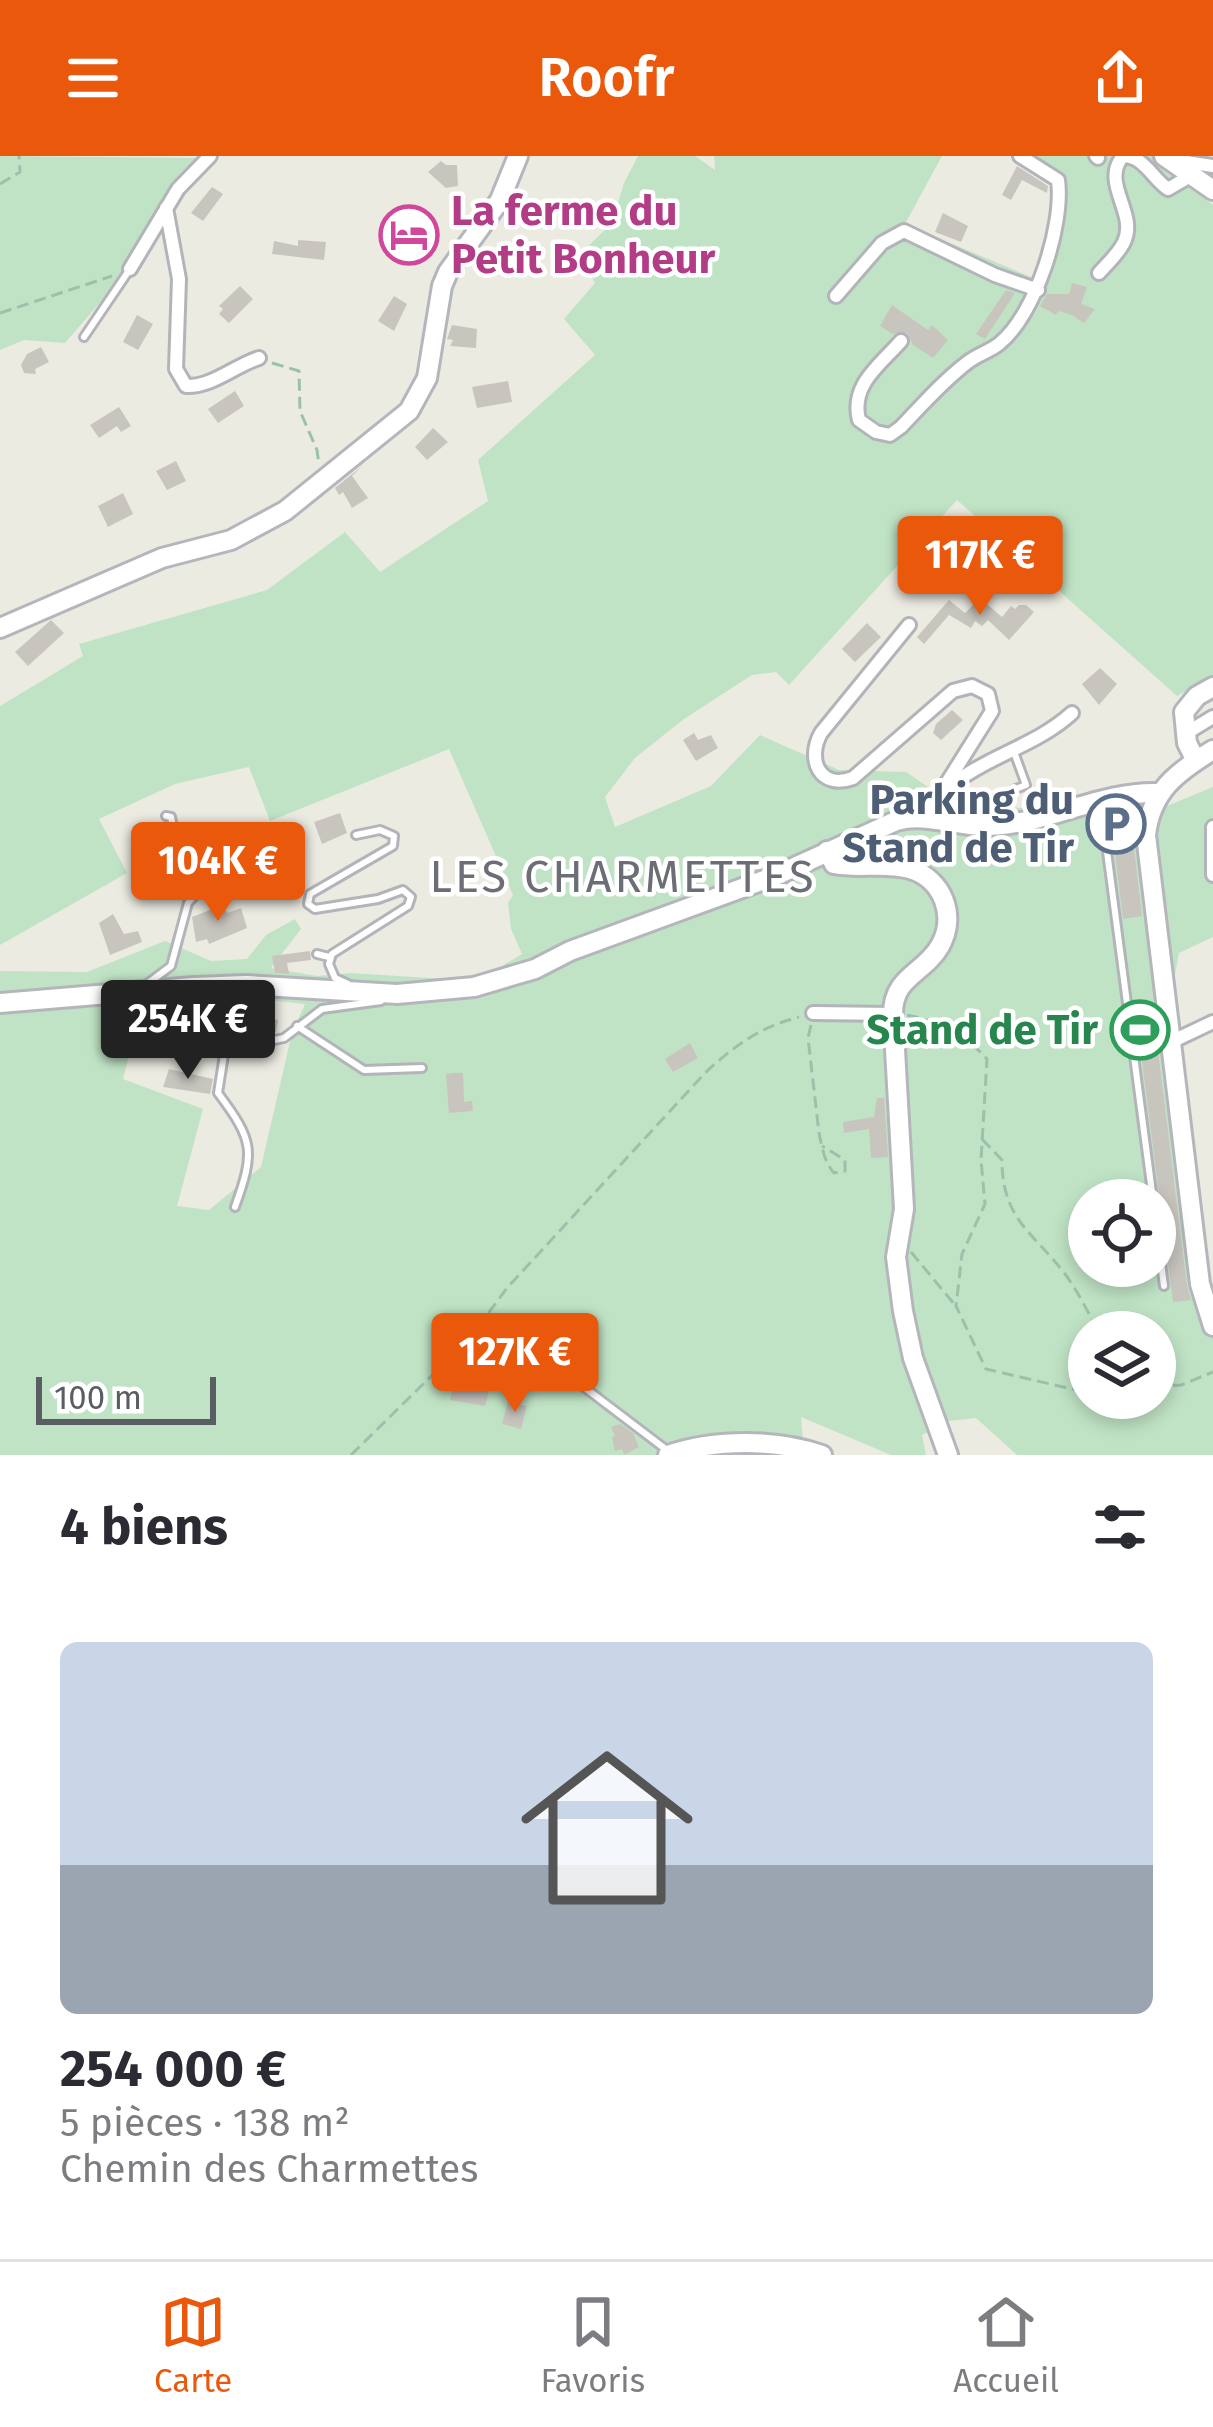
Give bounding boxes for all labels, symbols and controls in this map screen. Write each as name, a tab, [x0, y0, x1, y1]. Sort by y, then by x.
icon: menu	[60, 45, 126, 111]
icon: share	[1087, 45, 1153, 111]
text: Roofr	[539, 46, 674, 110]
place label: La ferme du Petit Bonheur	[451, 186, 715, 284]
hotel icon: La ferme du Petit Bonheur	[378, 204, 440, 266]
pin: 117K €	[882, 516, 1078, 618]
text: 117K €	[925, 532, 1035, 578]
place label: Parking du Stand de Tir	[842, 775, 1074, 873]
parking icon: Parking du Stand de Tir	[1085, 793, 1147, 855]
pin: 104K €	[120, 822, 316, 924]
text: 104K €	[158, 838, 278, 884]
district label: LES CHARMETTES	[429, 850, 817, 904]
pin: 254K €	[90, 980, 286, 1082]
text: 254K €	[128, 996, 248, 1042]
sports icon: Stand de Tir	[1109, 999, 1171, 1061]
place label: Stand de Tir	[866, 1005, 1098, 1055]
map controls	[1068, 1179, 1176, 1419]
button: locate	[1068, 1179, 1176, 1287]
button: layers	[1068, 1311, 1176, 1419]
pin: 127K €	[417, 1313, 613, 1415]
text: 127K €	[458, 1329, 572, 1375]
scale bar	[36, 1371, 216, 1424]
text: 100 m	[54, 1378, 142, 1418]
icon: filters	[1087, 1494, 1153, 1560]
text: 4 biens	[60, 1496, 228, 1558]
icon: home	[499, 1720, 715, 1936]
text: 254 000 €	[60, 2038, 286, 2100]
text: 5 pièces · 138 m²	[60, 2100, 350, 2146]
text: Chemin des Charmettes	[60, 2146, 479, 2192]
tab: Carte	[154, 2289, 232, 2401]
tab: Favoris	[541, 2289, 645, 2401]
tab: Accueil	[953, 2289, 1059, 2401]

